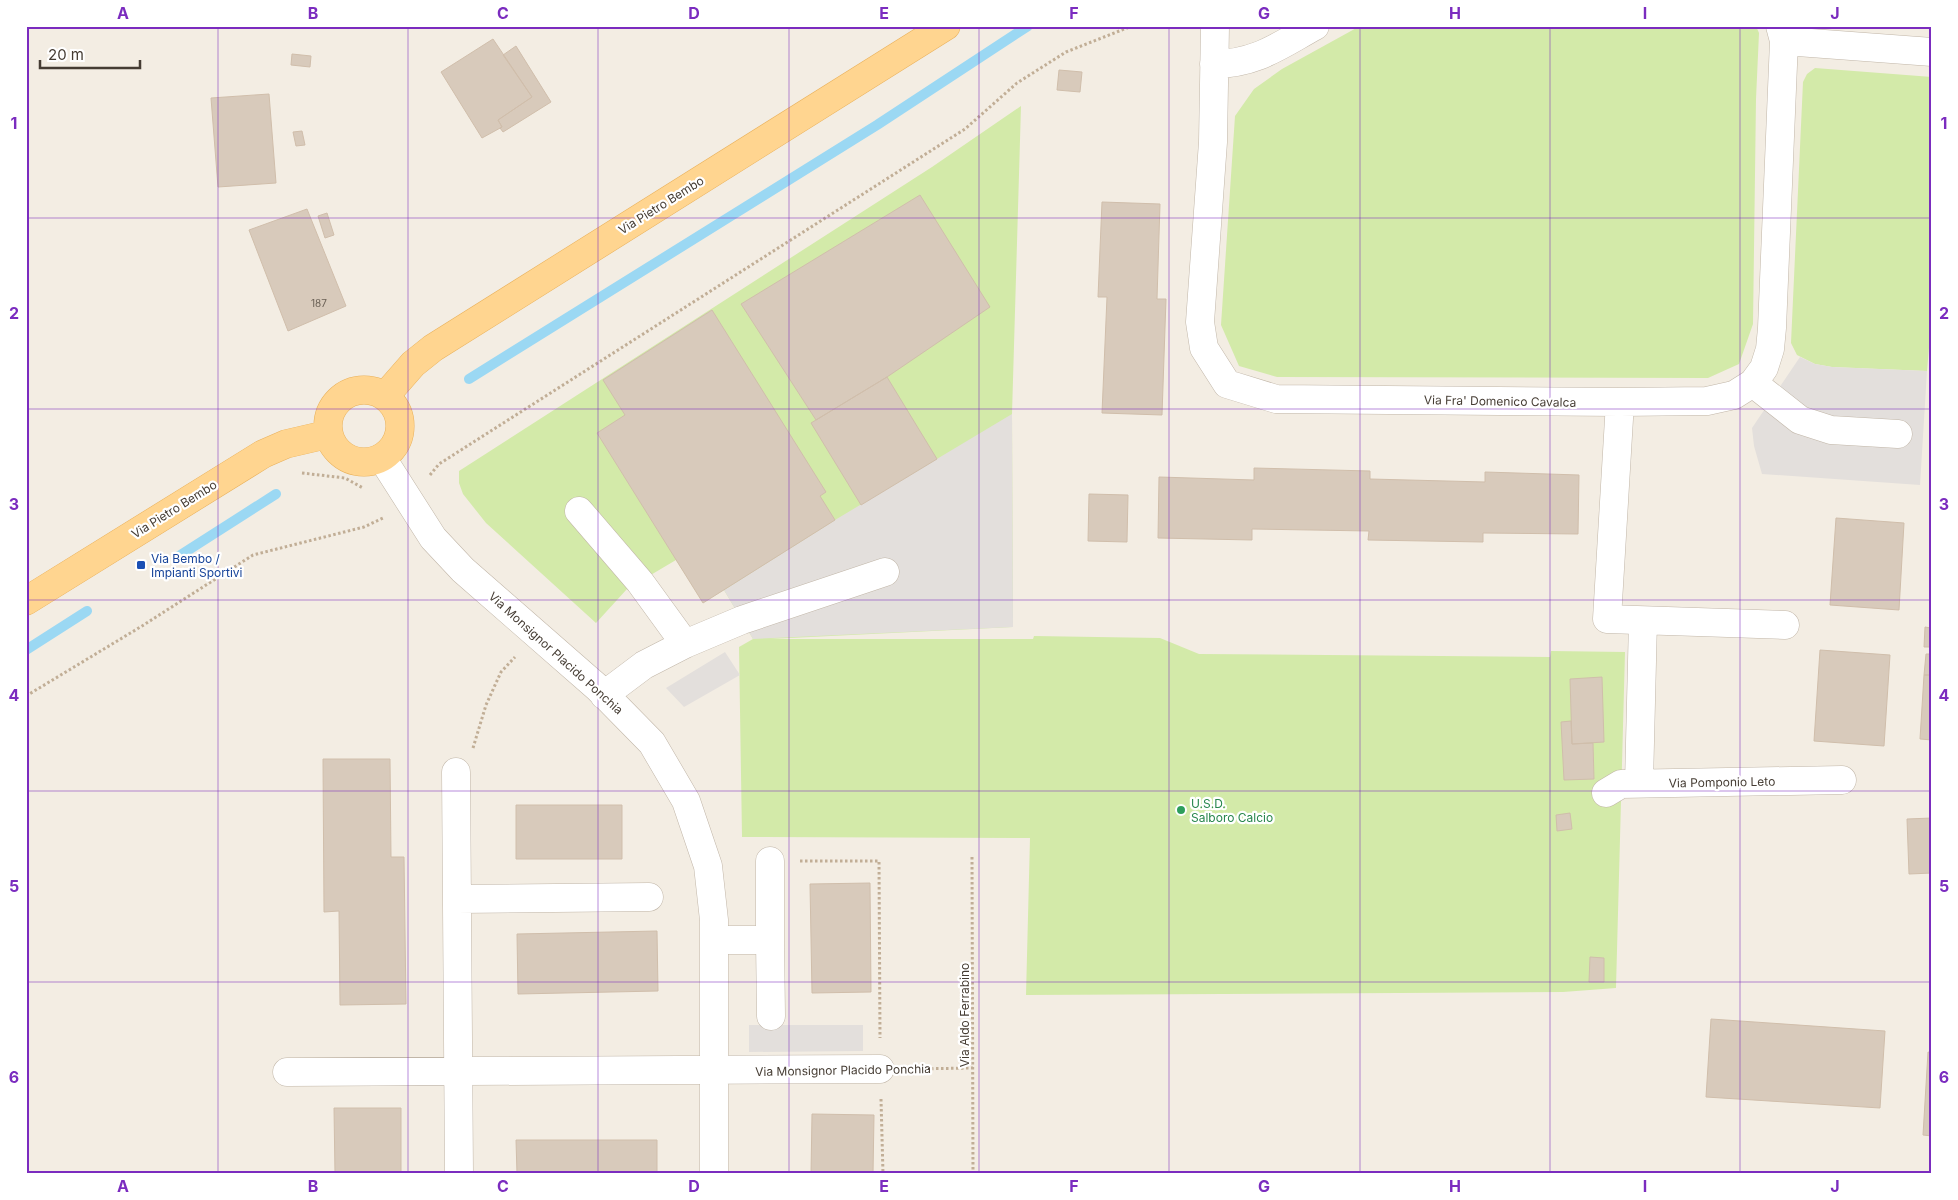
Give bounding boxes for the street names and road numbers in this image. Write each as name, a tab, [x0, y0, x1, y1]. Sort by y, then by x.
street label: Via Pietro Bembo	[616, 173, 706, 237]
street label: Via Fra' Domenico Cavalca	[1424, 392, 1576, 410]
street label: Via Pietro Bembo	[129, 477, 219, 541]
street label: Via Monsignor Placido Ponchia	[486, 589, 626, 717]
street label: Via Pomponio Leto	[1669, 774, 1775, 790]
street label: Via Aldo Ferrabino	[957, 963, 972, 1067]
street label: Via Monsignor Placido Ponchia	[755, 1061, 931, 1079]

